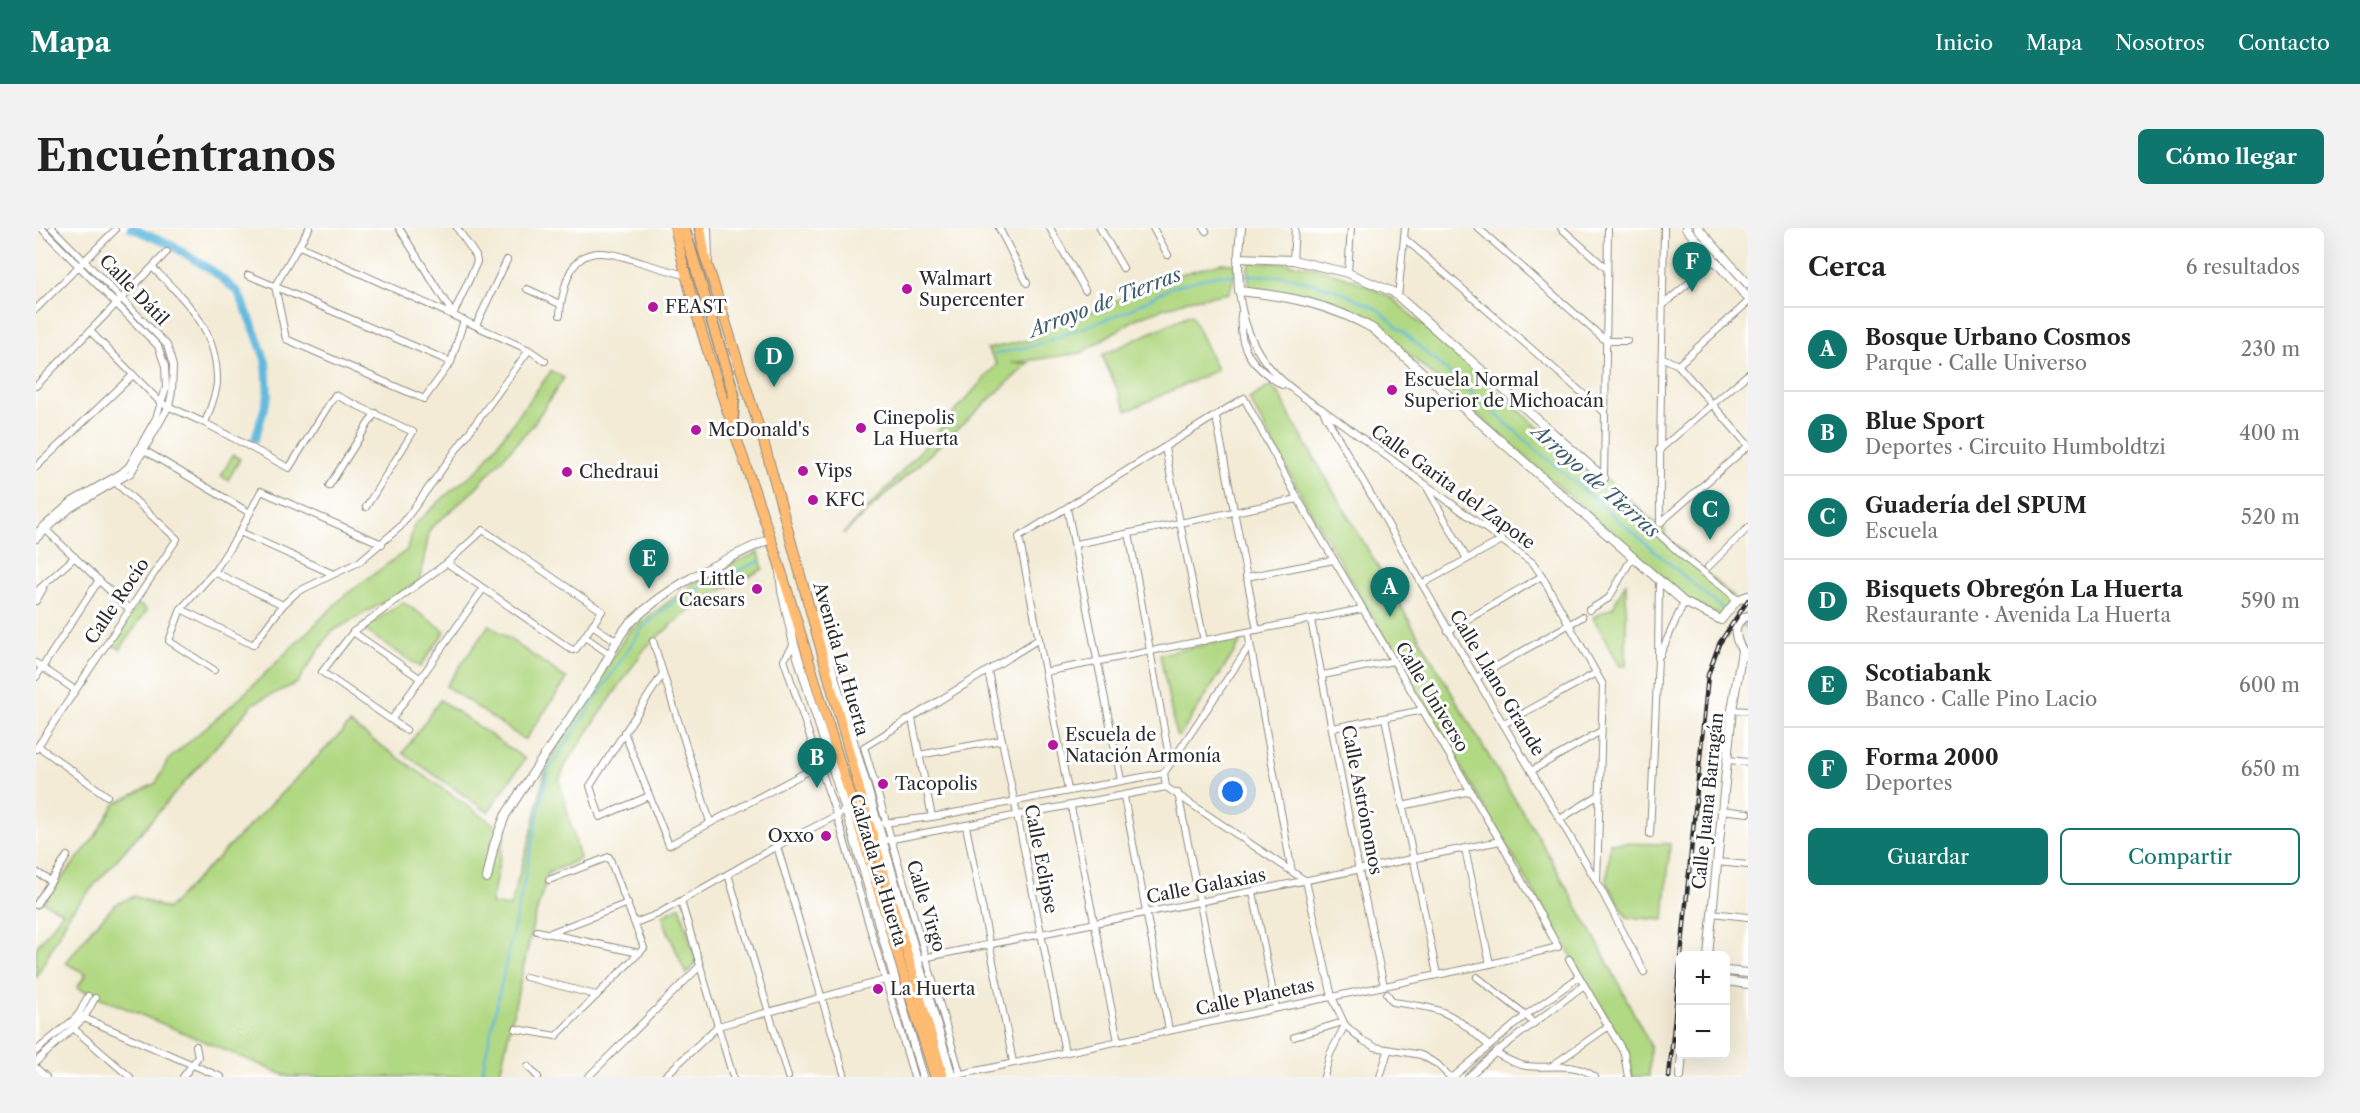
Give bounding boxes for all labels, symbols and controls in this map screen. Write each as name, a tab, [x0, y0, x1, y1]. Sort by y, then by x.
text: Mapa	[30, 25, 111, 59]
text: Inicio	[1935, 30, 1993, 55]
text: Mapa	[2026, 30, 2082, 55]
text: Nosotros	[2115, 30, 2205, 55]
text: Contacto	[2238, 30, 2330, 55]
button: Cómo llegar	[2138, 129, 2324, 184]
text: Encuéntranos	[36, 130, 336, 182]
pin: F	[1672, 242, 1712, 292]
street label: Calle Dátil	[95, 250, 173, 330]
text: Cerca	[1808, 251, 1886, 283]
text: 6 resultados	[2186, 255, 2300, 279]
water label: Arroyo de Tierras	[1023, 262, 1185, 343]
place label: Walmart Supercenter	[918, 268, 1025, 311]
marker: Walmart Supercenter	[900, 282, 914, 296]
place label: FEAST	[665, 296, 727, 318]
marker: FEAST	[646, 300, 660, 314]
text: Bosque Urbano Cosmos	[1865, 324, 2131, 351]
text: A	[1820, 337, 1835, 361]
text: 230 m	[2241, 337, 2300, 361]
pin: D	[754, 338, 794, 387]
text: Parque · Calle Universo	[1865, 351, 2087, 375]
place label: Escuela Normal Superior de Michoacán	[1404, 369, 1604, 412]
marker: Escuela Normal Superior de Michoacán	[1385, 383, 1399, 397]
place label: Cinepolis La Huerta	[873, 407, 959, 450]
text: Blue Sport	[1865, 408, 1985, 435]
water label: Arroyo de Tierras	[1525, 417, 1665, 543]
place label: McDonald's	[708, 419, 810, 441]
street label: Calle Garita del Zapote	[1366, 420, 1540, 554]
marker: Cinepolis La Huerta	[854, 421, 868, 435]
text: B	[1820, 421, 1835, 445]
text: 400 m	[2239, 421, 2300, 445]
marker: McDonald's	[689, 423, 703, 437]
text: Deportes · Circuito Humboldtzi	[1865, 435, 2166, 459]
place label: Vips	[814, 460, 852, 482]
place label: Chedraui	[579, 461, 659, 483]
marker: Vips	[796, 464, 810, 478]
marker: Chedraui	[560, 465, 574, 479]
place label: KFC	[825, 489, 865, 511]
pin: C	[1690, 490, 1730, 540]
text: Guadería del SPUM	[1865, 492, 2087, 519]
marker: KFC	[806, 493, 820, 507]
text: C	[1819, 505, 1836, 529]
text: 520 m	[2241, 505, 2300, 529]
text: Escuela	[1865, 519, 1938, 543]
pin: E	[630, 540, 668, 589]
street label: Calle Rocío	[80, 554, 154, 648]
place label: Little Caesars	[679, 568, 745, 611]
pin: A	[1370, 568, 1410, 617]
text: Bisquets Obregón La Huerta	[1865, 576, 2183, 603]
street label: Avenida La Huerta	[808, 579, 874, 739]
marker: Little Caesars	[750, 582, 764, 596]
text: D	[1819, 589, 1836, 613]
text: 590 m	[2241, 589, 2300, 613]
text: Restaurante · Avenida La Huerta	[1865, 603, 2171, 627]
street label: Calle Llano Grande	[1445, 606, 1549, 760]
street label: Calle Universo	[1390, 638, 1474, 756]
text: Scotiabank	[1865, 660, 1991, 687]
text: E	[1820, 673, 1835, 697]
text: 600 m	[2239, 673, 2300, 697]
text: Banco · Calle Pino Lacio	[1865, 687, 2097, 711]
street label: Calle Juana Barragán	[1688, 711, 1728, 891]
street label: Calle Astrónomos	[1337, 723, 1387, 877]
place label: Escuela de Natación Armonía	[1065, 724, 1222, 767]
pin: B	[798, 738, 836, 788]
marker: Escuela de Natación Armonía	[1046, 738, 1060, 752]
text: Forma 2000	[1865, 744, 1999, 771]
text: F	[1821, 757, 1834, 781]
text: 650 m	[2241, 757, 2300, 781]
text: Deportes	[1865, 771, 1952, 795]
place label: Tacopolis	[895, 773, 978, 795]
marker: Tacopolis	[876, 777, 890, 791]
your location	[1218, 777, 1247, 806]
street label: Calzada La Huerta	[844, 791, 912, 949]
street label: Calle Eclipse	[1020, 803, 1062, 915]
place label: Oxxo	[768, 825, 814, 847]
button: Guardar	[1808, 828, 2048, 885]
button: Compartir	[2060, 828, 2300, 885]
marker: Oxxo	[819, 829, 833, 843]
street label: Calle Virgo	[902, 858, 950, 954]
street label: Calle Galaxias	[1144, 864, 1268, 908]
map controls	[1676, 951, 1730, 1059]
button: +	[1676, 951, 1730, 1005]
street label: Calle Planetas	[1194, 974, 1316, 1020]
place label: La Huerta	[890, 978, 976, 1000]
marker: La Huerta	[871, 982, 885, 996]
button: −	[1676, 1005, 1730, 1059]

